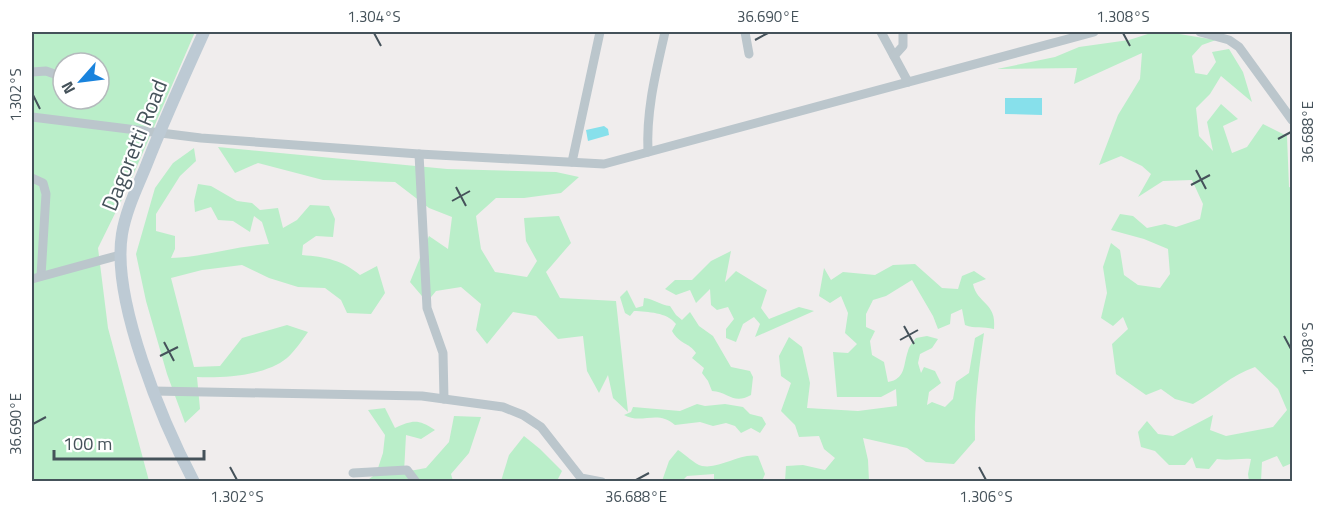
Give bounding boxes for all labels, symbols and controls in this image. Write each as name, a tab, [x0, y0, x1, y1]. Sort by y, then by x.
text: 1.304°S	[347, 5, 401, 28]
text: 36.690°E	[737, 5, 799, 28]
text: 1.308°S	[1096, 5, 1150, 28]
north arrow	[51, 51, 111, 111]
text: 1.302°S	[4, 68, 27, 122]
street label: Dagoretti Road	[92, 74, 176, 216]
text: N	[55, 78, 81, 99]
text: 36.688°E	[1296, 101, 1319, 163]
text: 1.308°S	[1296, 322, 1319, 376]
text: 36.690°E	[4, 393, 27, 455]
scale bar	[54, 423, 204, 461]
text: 100 m	[63, 430, 112, 457]
text: 1.302°S	[210, 485, 264, 508]
text: 36.688°E	[605, 485, 667, 508]
text: 1.306°S	[959, 485, 1013, 508]

